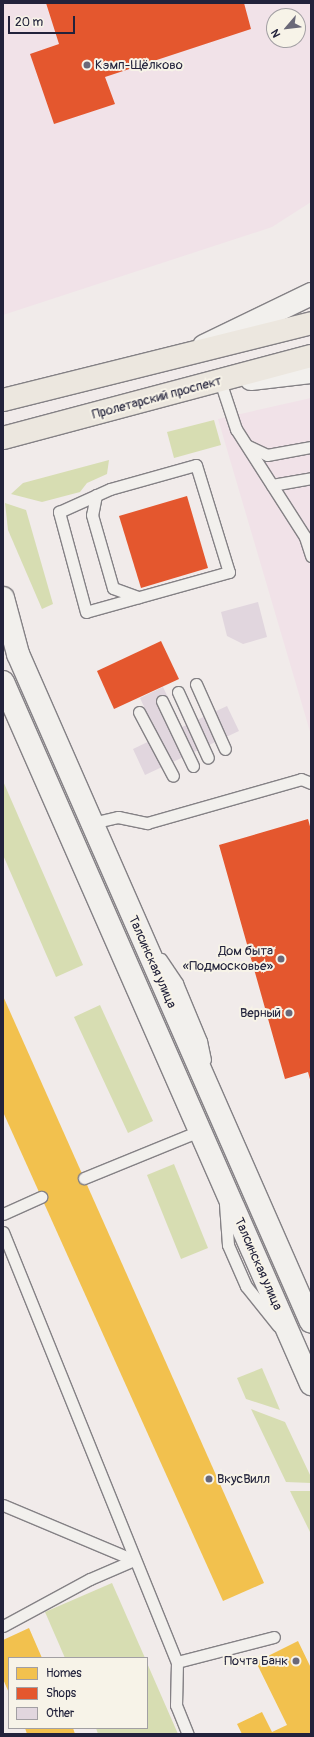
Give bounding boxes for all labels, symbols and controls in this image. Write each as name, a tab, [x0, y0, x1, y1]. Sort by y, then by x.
scale bar	[10, 8, 77, 34]
north arrow	[266, 8, 306, 48]
text: 20 m	[15, 15, 43, 30]
text: N	[268, 27, 283, 40]
place label: Кэмп-Щёлково	[95, 57, 183, 73]
marker: Кэмп-Щёлково	[82, 60, 92, 70]
street label: Пролетарский проспект	[90, 373, 224, 423]
street label: Талсинская улица	[125, 913, 179, 1011]
place label: Дом быта «Подмосковье»	[183, 944, 273, 975]
marker: Дом быта «Подмосковье»	[276, 954, 286, 964]
place label: Верный	[240, 1005, 281, 1021]
marker: Верный	[284, 1008, 294, 1018]
street label: Талсинская улица	[231, 1215, 285, 1313]
place label: ВкусВилл	[217, 1471, 270, 1487]
marker: ВкусВилл	[204, 1474, 214, 1484]
place label: Почта Банк	[224, 1653, 288, 1669]
marker: Почта Банк	[291, 1656, 301, 1666]
legend	[8, 1657, 148, 1729]
text: Homes	[46, 1666, 82, 1681]
text: Shops	[46, 1686, 76, 1701]
text: Other	[46, 1706, 74, 1721]

